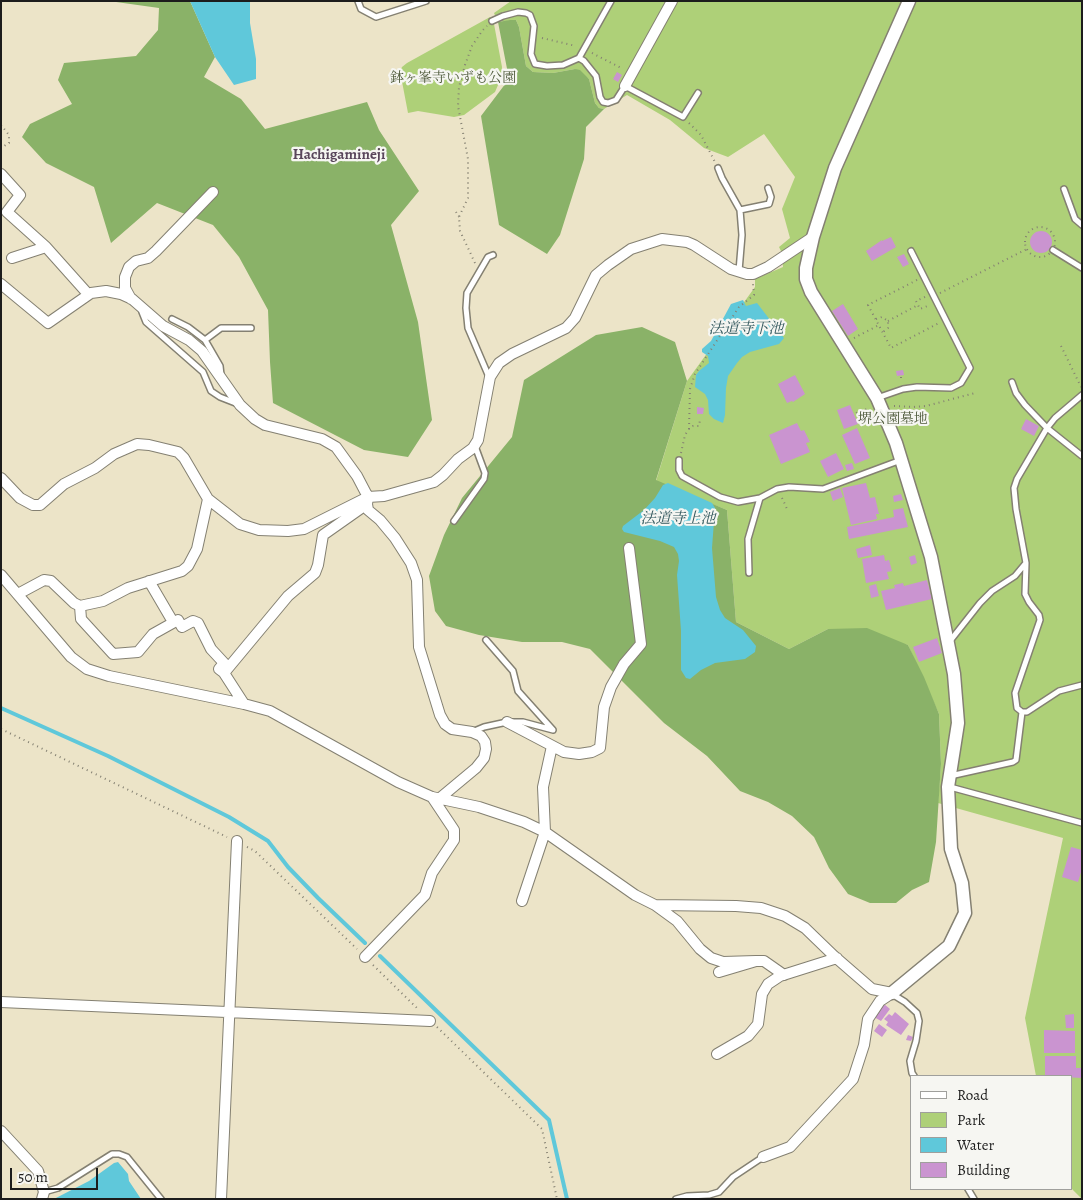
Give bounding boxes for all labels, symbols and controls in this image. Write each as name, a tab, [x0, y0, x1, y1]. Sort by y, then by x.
park label: 鉢ヶ峯寺いずも公園	[390, 71, 516, 87]
district label: Hachigamineji	[293, 146, 385, 164]
water label: 法道寺下池	[709, 320, 783, 338]
park label: 堺公園墓地	[858, 412, 928, 428]
water label: 法道寺上池	[641, 510, 715, 528]
legend	[910, 1075, 1073, 1190]
text: Road	[957, 1085, 988, 1105]
text: Park	[957, 1110, 985, 1130]
text: Water	[957, 1135, 994, 1155]
scale bar	[12, 1158, 100, 1190]
text: Building	[957, 1160, 1010, 1180]
text: 50 m	[18, 1167, 48, 1187]

